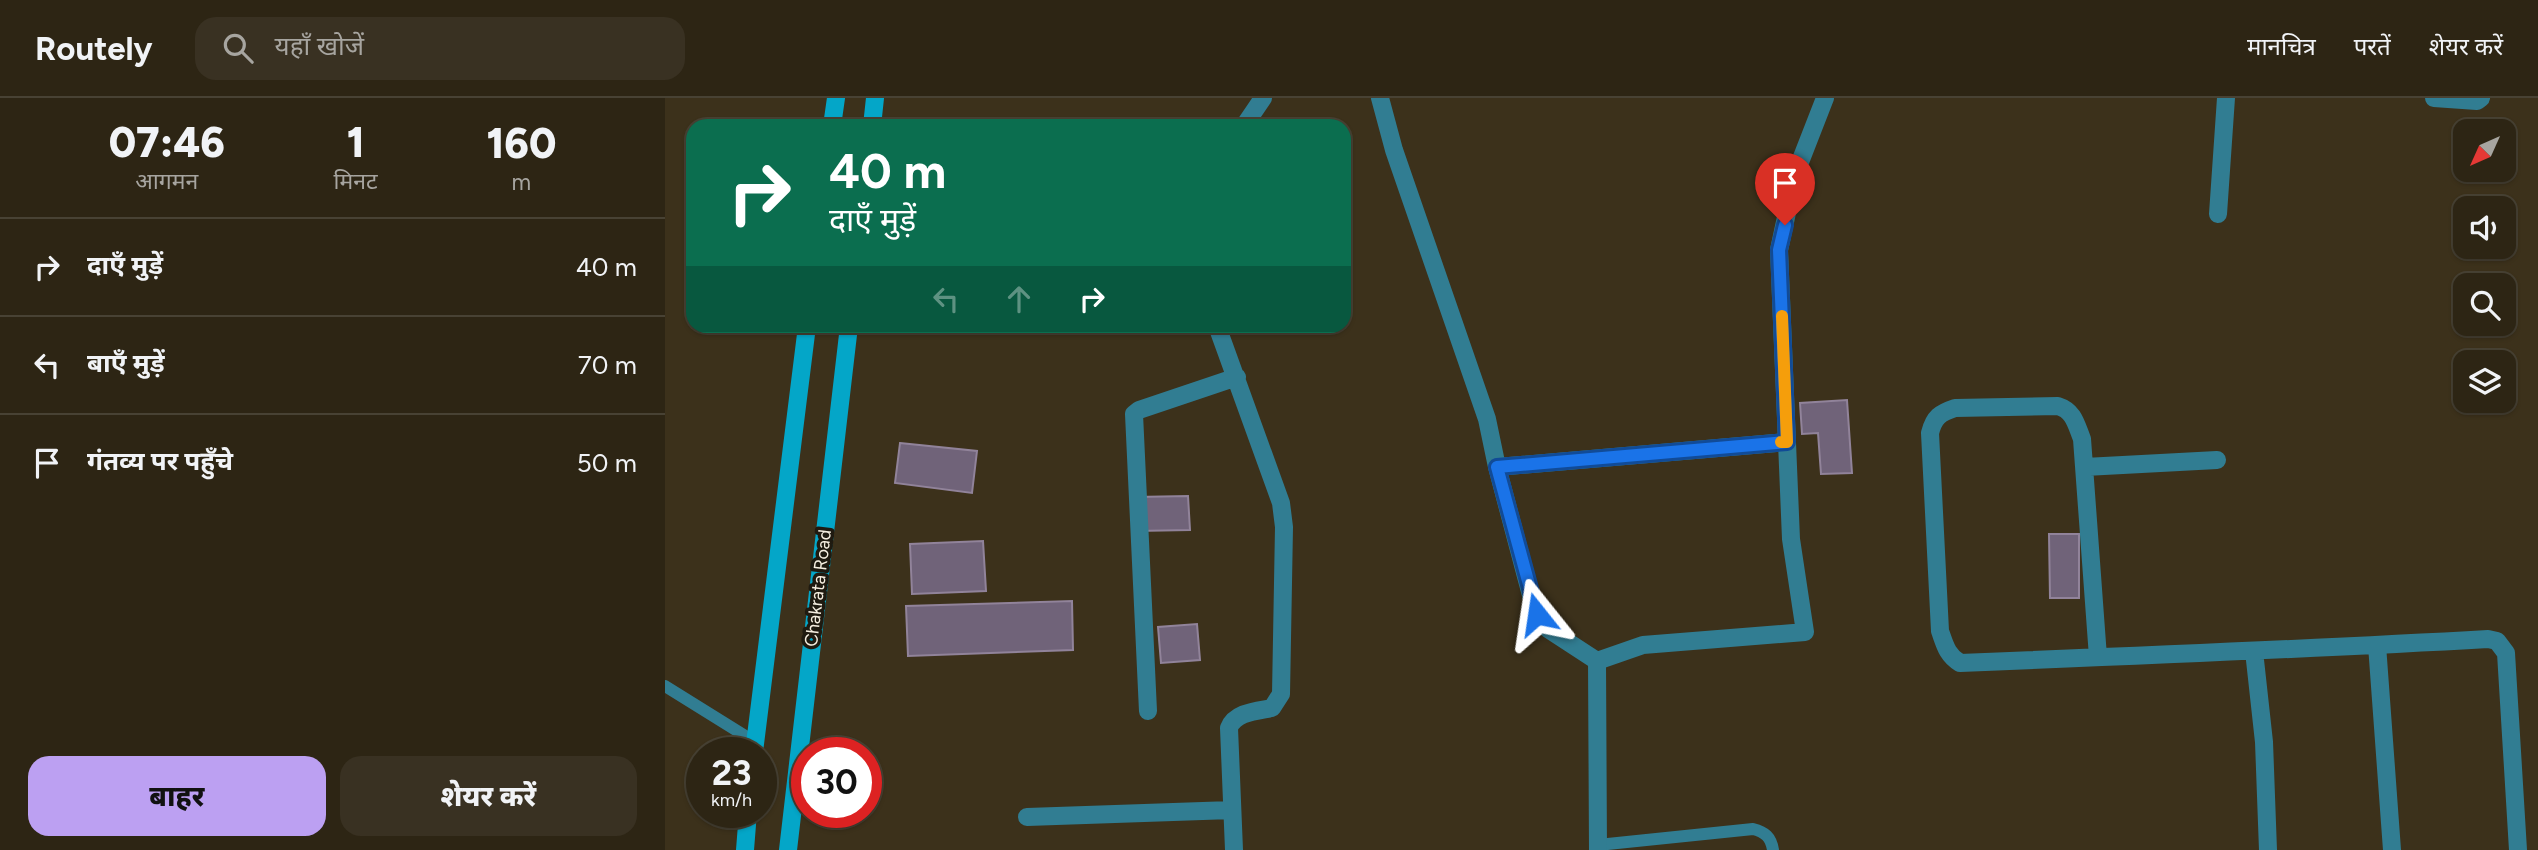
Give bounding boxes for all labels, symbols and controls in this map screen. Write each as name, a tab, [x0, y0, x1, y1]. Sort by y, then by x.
search box	[195, 17, 685, 80]
text: Routely	[35, 29, 153, 68]
icon: search	[219, 29, 257, 67]
text: यहाँ खोजें	[275, 30, 364, 62]
text: मानचित्र	[2247, 32, 2316, 61]
text: परतें	[2354, 32, 2391, 61]
text: शेयर करें	[2429, 32, 2503, 61]
text: 07:46	[109, 117, 225, 168]
text: 1	[347, 117, 365, 168]
text: 160	[486, 118, 556, 169]
north arrow	[2453, 119, 2517, 182]
map controls	[2453, 119, 2516, 413]
text: 40 m	[829, 141, 946, 200]
icon: right	[714, 147, 805, 238]
pin	[1755, 153, 1815, 225]
icon: arrive	[1766, 164, 1804, 202]
text: आगमन	[135, 167, 198, 195]
text: मिनट	[334, 167, 378, 195]
text: m	[512, 168, 531, 196]
button: sound	[2453, 196, 2516, 259]
text: दाएँ मुड़ें	[829, 201, 916, 239]
icon: right	[28, 248, 66, 286]
text: दाएँ मुड़ें	[87, 249, 163, 281]
text: 40 m	[576, 251, 637, 283]
button: search	[2453, 273, 2516, 336]
icon: left	[927, 280, 965, 318]
icon: ahead	[1000, 280, 1038, 318]
icon: right	[1073, 280, 1111, 318]
icon: left	[28, 346, 66, 384]
text: बाएँ मुड़ें	[87, 347, 164, 379]
text: 70 m	[578, 349, 637, 381]
button: layers	[2453, 350, 2516, 413]
icon: arrive	[28, 444, 66, 482]
text: गंतव्य पर पहुँचे	[87, 445, 233, 477]
text: 50 m	[577, 447, 637, 479]
street label: Chakrata Road	[800, 528, 836, 648]
position arrow	[1500, 577, 1574, 651]
speed limit sign: 30	[791, 737, 882, 828]
text: 23	[712, 752, 751, 794]
button: बाहर	[28, 756, 326, 836]
button: शेयर करें	[340, 756, 637, 836]
text: km/h	[711, 789, 752, 811]

